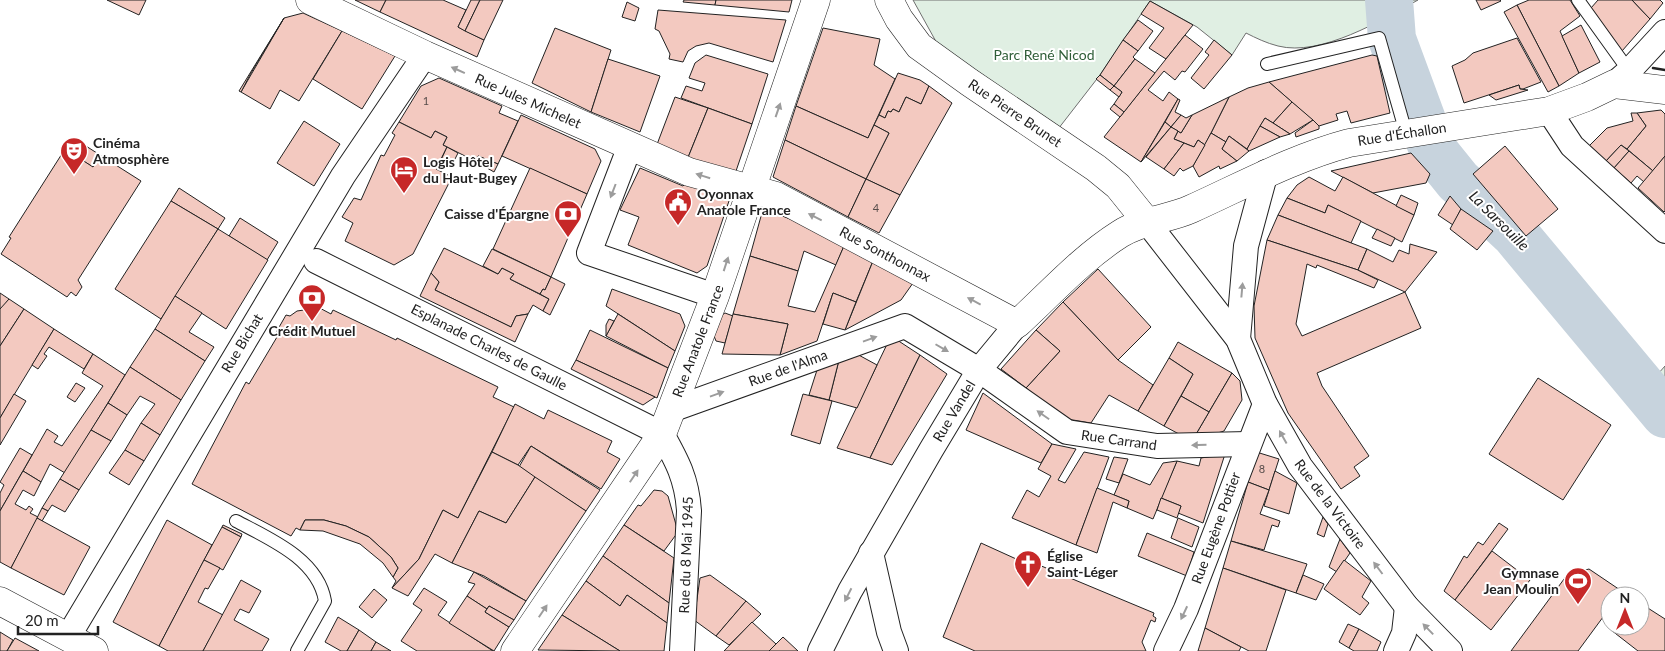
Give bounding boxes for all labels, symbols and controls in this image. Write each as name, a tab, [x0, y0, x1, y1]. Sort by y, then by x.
park label: Parc René Nicod	[994, 46, 1095, 63]
one-way arrow	[451, 65, 465, 73]
street label: Rue Jules Michelet	[472, 69, 584, 132]
street label: Rue Pierre Brunet	[965, 75, 1065, 150]
house number: 1	[423, 94, 429, 107]
one-way arrow	[774, 102, 782, 117]
street label: Rue d'Échallon	[1356, 118, 1447, 149]
place label: Cinéma Atmosphère	[92, 134, 170, 167]
theatre icon: Cinéma Atmosphère	[59, 136, 89, 175]
place label: Logis Hôtel du Haut-Bugey	[423, 153, 518, 186]
hotel icon: Logis Hôtel du Haut-Bugey	[389, 155, 419, 194]
one-way arrow	[696, 172, 711, 180]
one-way arrow	[608, 184, 616, 199]
place label: Oyonnax Anatole France	[696, 185, 791, 218]
public building icon: Oyonnax Anatole France	[663, 187, 693, 226]
water label: La Sarsouille	[1466, 187, 1533, 254]
bank icon: Caisse d'Épargne	[553, 199, 583, 238]
house number: 4	[873, 201, 880, 214]
place label: Caisse d'Épargne	[444, 205, 550, 222]
one-way arrow	[808, 213, 822, 221]
street label: Rue Sonthonnax	[837, 222, 934, 285]
one-way arrow	[722, 256, 730, 271]
street label: Rue Anatole France	[668, 282, 727, 399]
one-way arrow	[1239, 282, 1247, 298]
bank icon: Crédit Mutuel	[297, 283, 327, 322]
one-way arrow	[967, 297, 981, 305]
street label: Esplanade Charles de Gaulle	[408, 300, 570, 393]
street label: Rue Bichat	[217, 310, 266, 375]
place label: Crédit Mutuel	[269, 322, 355, 339]
one-way arrow	[863, 335, 878, 343]
one-way arrow	[935, 344, 950, 352]
street label: Rue de l'Alma	[746, 345, 830, 390]
street label: Rue Vandel	[929, 377, 979, 444]
one-way arrow	[710, 390, 725, 397]
one-way arrow	[1036, 410, 1050, 420]
street label: Rue Carrand	[1080, 426, 1158, 453]
one-way arrow	[1279, 429, 1287, 444]
one-way arrow	[1191, 442, 1207, 450]
street label: Rue de la Victoire	[1291, 456, 1370, 552]
house number: 8	[1259, 462, 1265, 475]
one-way arrow	[629, 470, 639, 483]
street label: Rue Eugène Pottier	[1187, 470, 1244, 586]
street label: Rue du 8 Mai 1945	[675, 496, 696, 614]
place label: Église Saint-Léger	[1047, 547, 1119, 580]
church icon: Église Saint-Léger	[1013, 549, 1043, 588]
one-way arrow	[1373, 561, 1383, 575]
place label: Gymnase Jean Moulin	[1483, 564, 1560, 597]
sports icon: Gymnase Jean Moulin	[1563, 566, 1593, 605]
north arrow	[1600, 586, 1650, 636]
one-way arrow	[844, 588, 852, 603]
text: N	[1620, 589, 1630, 606]
scale bar	[18, 604, 98, 636]
one-way arrow	[538, 604, 548, 618]
one-way arrow	[1180, 606, 1188, 620]
text: 20 m	[25, 611, 59, 629]
one-way arrow	[1423, 623, 1435, 635]

